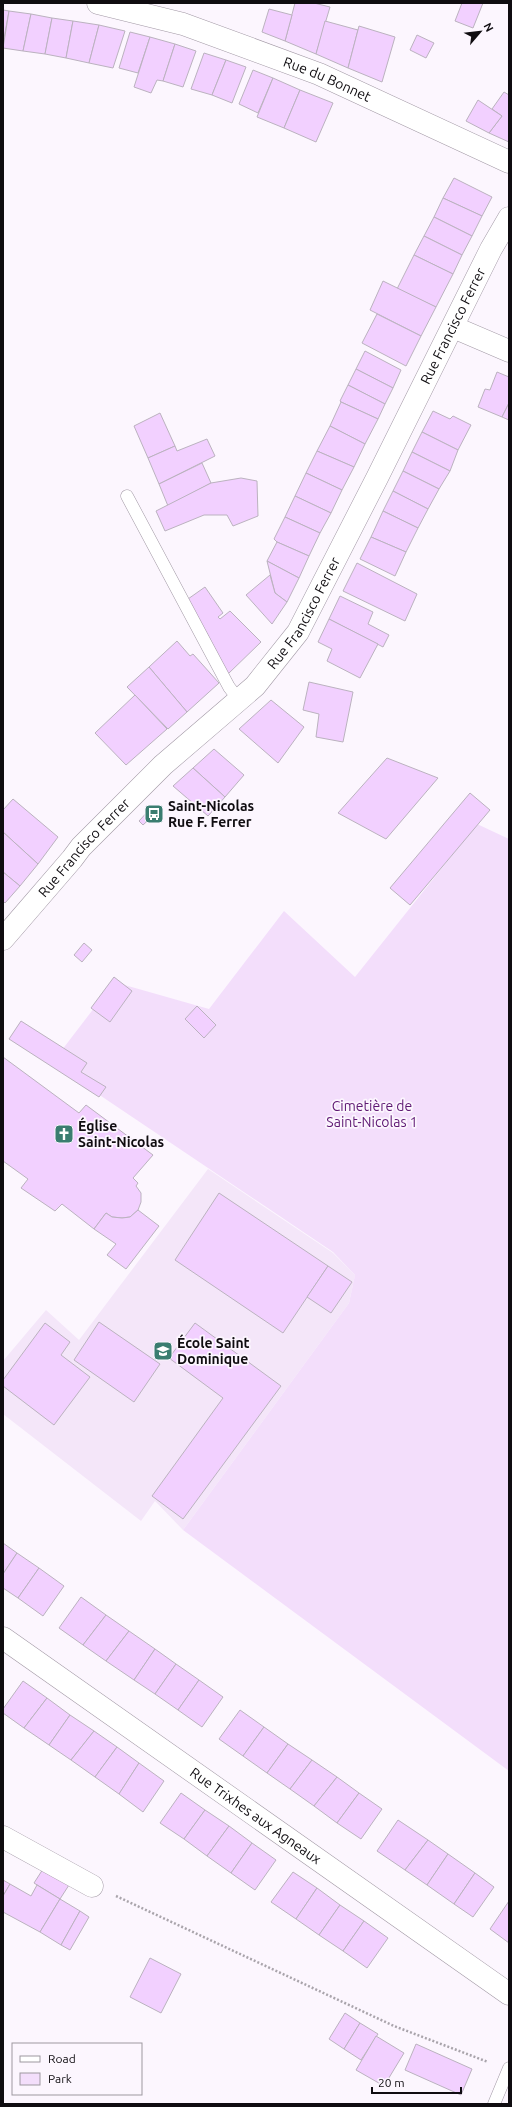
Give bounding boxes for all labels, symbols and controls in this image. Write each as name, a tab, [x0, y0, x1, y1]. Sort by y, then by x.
north arrow	[460, 12, 500, 52]
text: N	[482, 21, 496, 34]
street label: Rue du Bonnet	[281, 54, 374, 105]
street label: Rue Francisco Ferrer	[417, 264, 489, 387]
street label: Rue Francisco Ferrer	[264, 554, 343, 672]
street label: Rue Francisco Ferrer	[35, 795, 133, 900]
place label: Saint-Nicolas Rue F. Ferrer	[168, 798, 255, 830]
bus stop icon: Saint-Nicolas Rue F. Ferrer	[143, 803, 165, 825]
park label: Cimetière de Saint-Nicolas 1	[326, 1098, 418, 1130]
place label: Église Saint-Nicolas	[78, 1117, 165, 1150]
church icon: Église Saint-Nicolas	[53, 1123, 75, 1145]
place label: École Saint Dominique	[177, 1334, 250, 1367]
school or university icon: École Saint Dominique	[152, 1340, 174, 1362]
street label: Rue Trixhes aux Agneaux	[187, 1764, 324, 1867]
legend	[12, 2043, 142, 2095]
text: Road	[48, 2052, 76, 2065]
scale bar	[372, 2069, 461, 2095]
text: Park	[48, 2072, 72, 2085]
text: 20 m	[378, 2076, 405, 2089]

